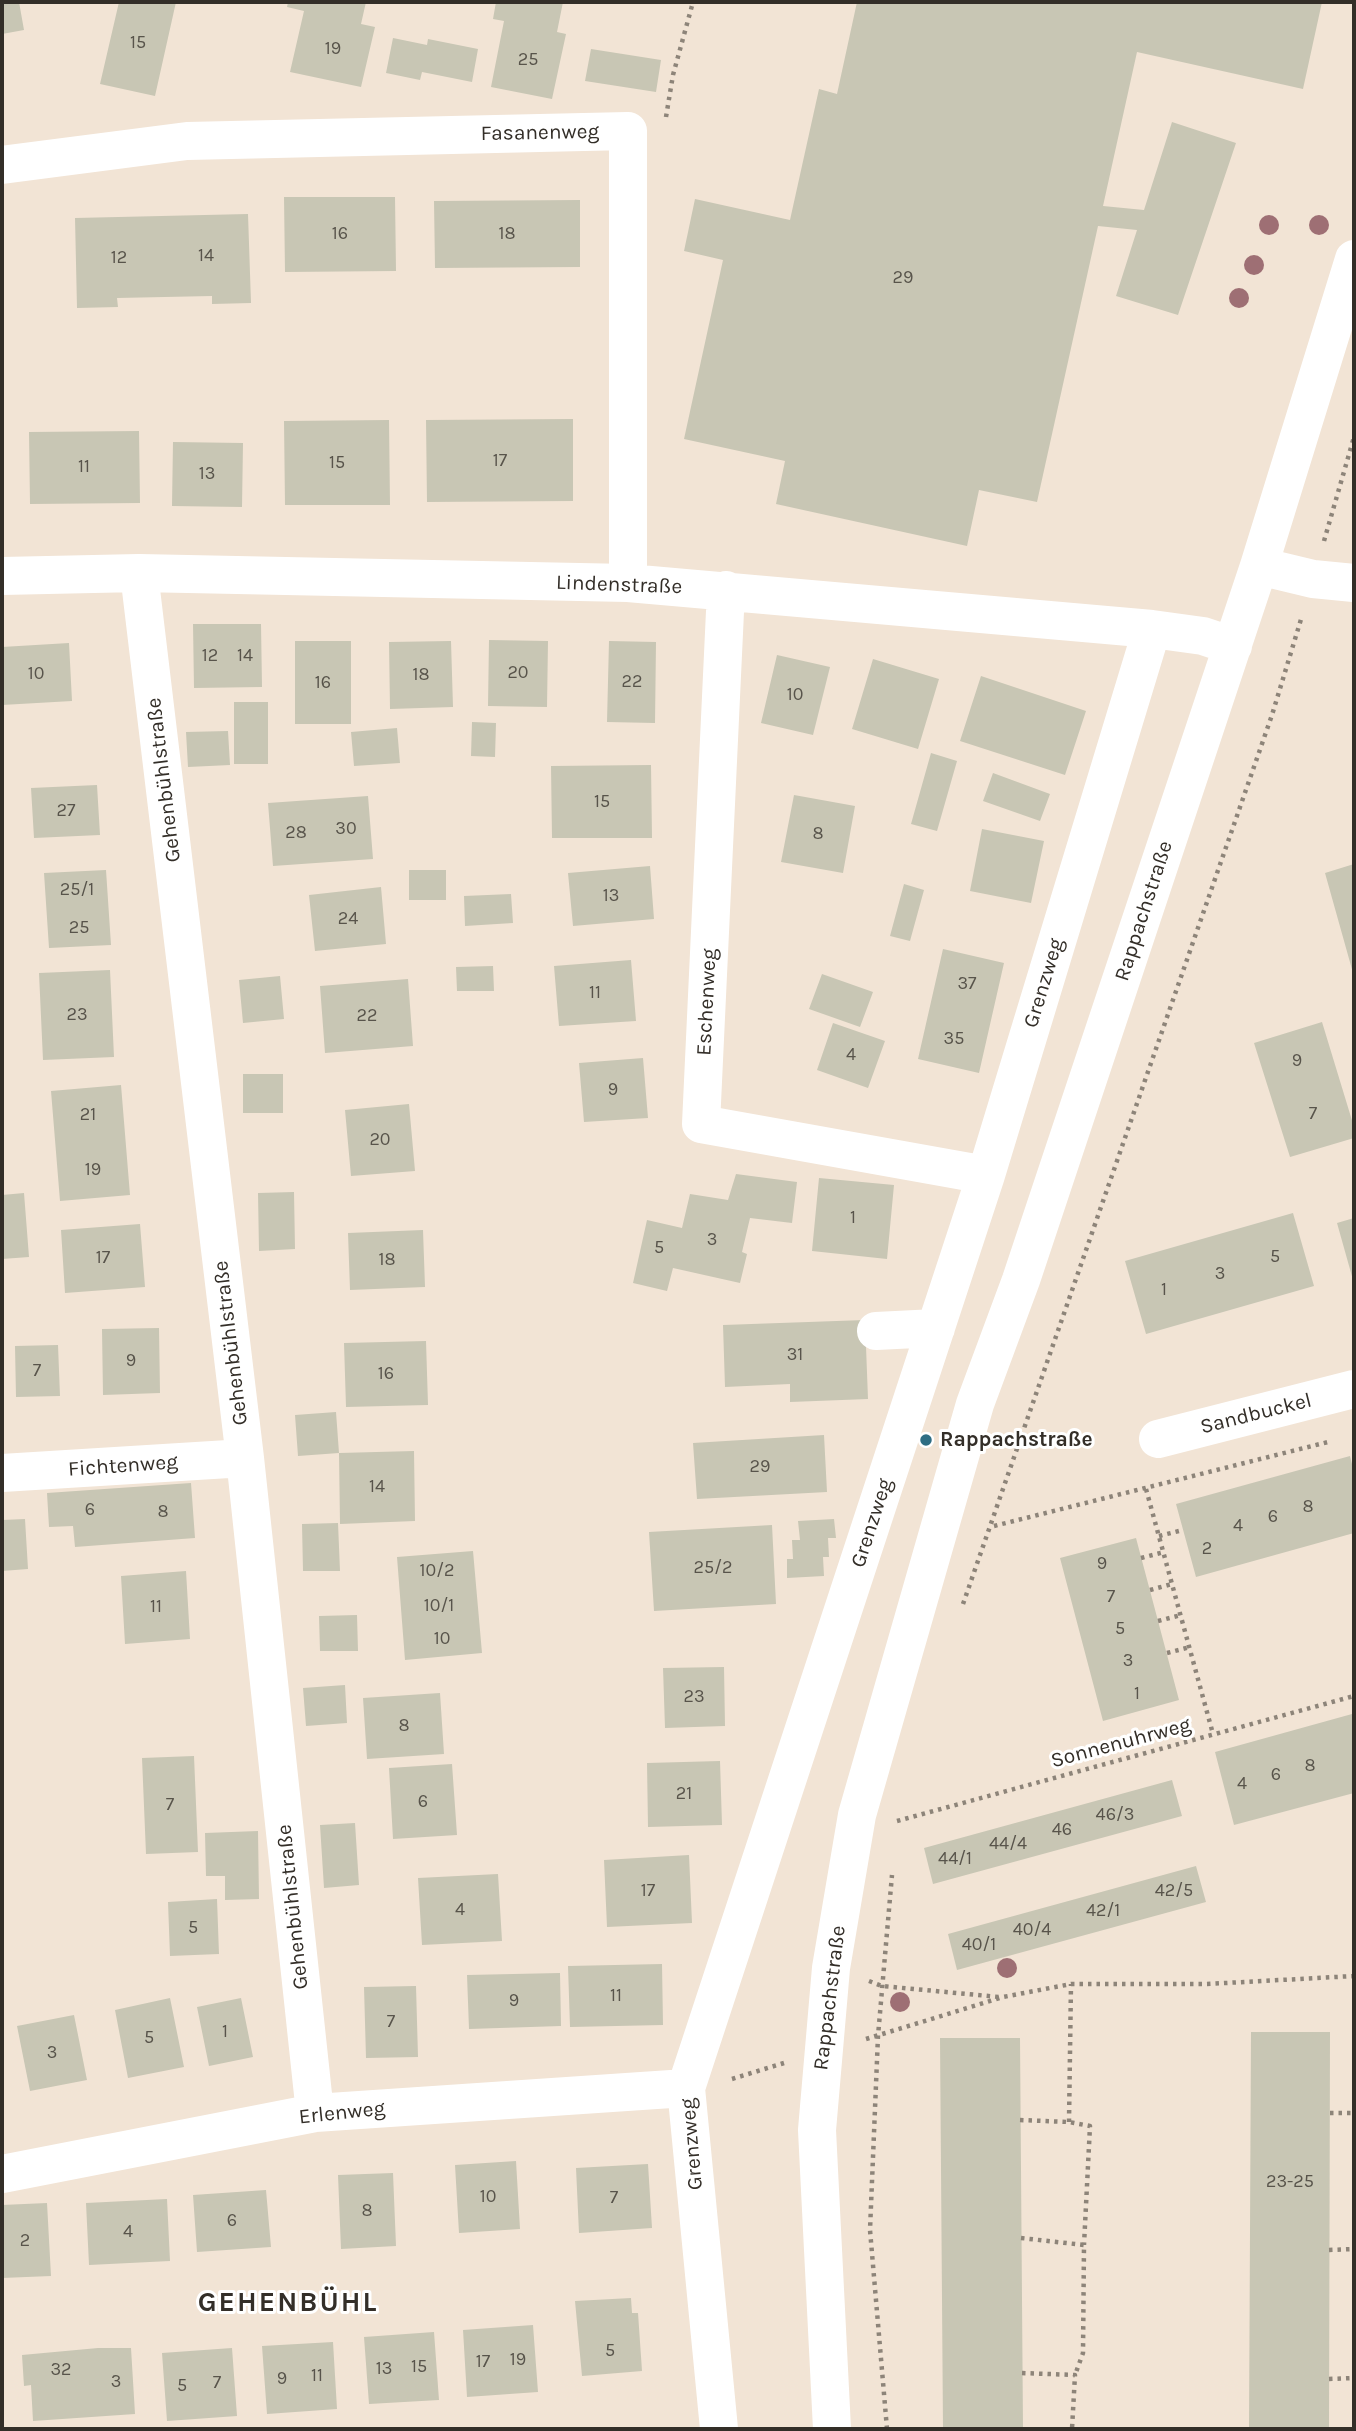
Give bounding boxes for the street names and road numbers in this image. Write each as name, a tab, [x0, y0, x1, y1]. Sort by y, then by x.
street label: Fasanenweg	[480, 119, 600, 147]
street label: Lindenstraße	[555, 570, 683, 600]
street label: Gehenbühlstraße	[141, 696, 187, 864]
street label: Rappachstraße	[1109, 838, 1179, 984]
street label: Grenzweg	[1018, 935, 1070, 1031]
street label: Eschenweg	[692, 948, 722, 1056]
street label: Gehenbühlstraße	[208, 1259, 254, 1427]
street label: Sandbuckel	[1198, 1388, 1314, 1440]
street label: Fichtenweg	[67, 1450, 179, 1482]
street label: Grenzweg	[846, 1475, 898, 1571]
street label: Sonnenuhrweg	[1048, 1712, 1194, 1774]
street label: Gehenbühlstraße	[272, 1823, 314, 1991]
street label: Rappachstraße	[809, 1924, 851, 2072]
street label: Erlenweg	[298, 2096, 386, 2130]
street label: Grenzweg	[675, 2097, 709, 2191]

